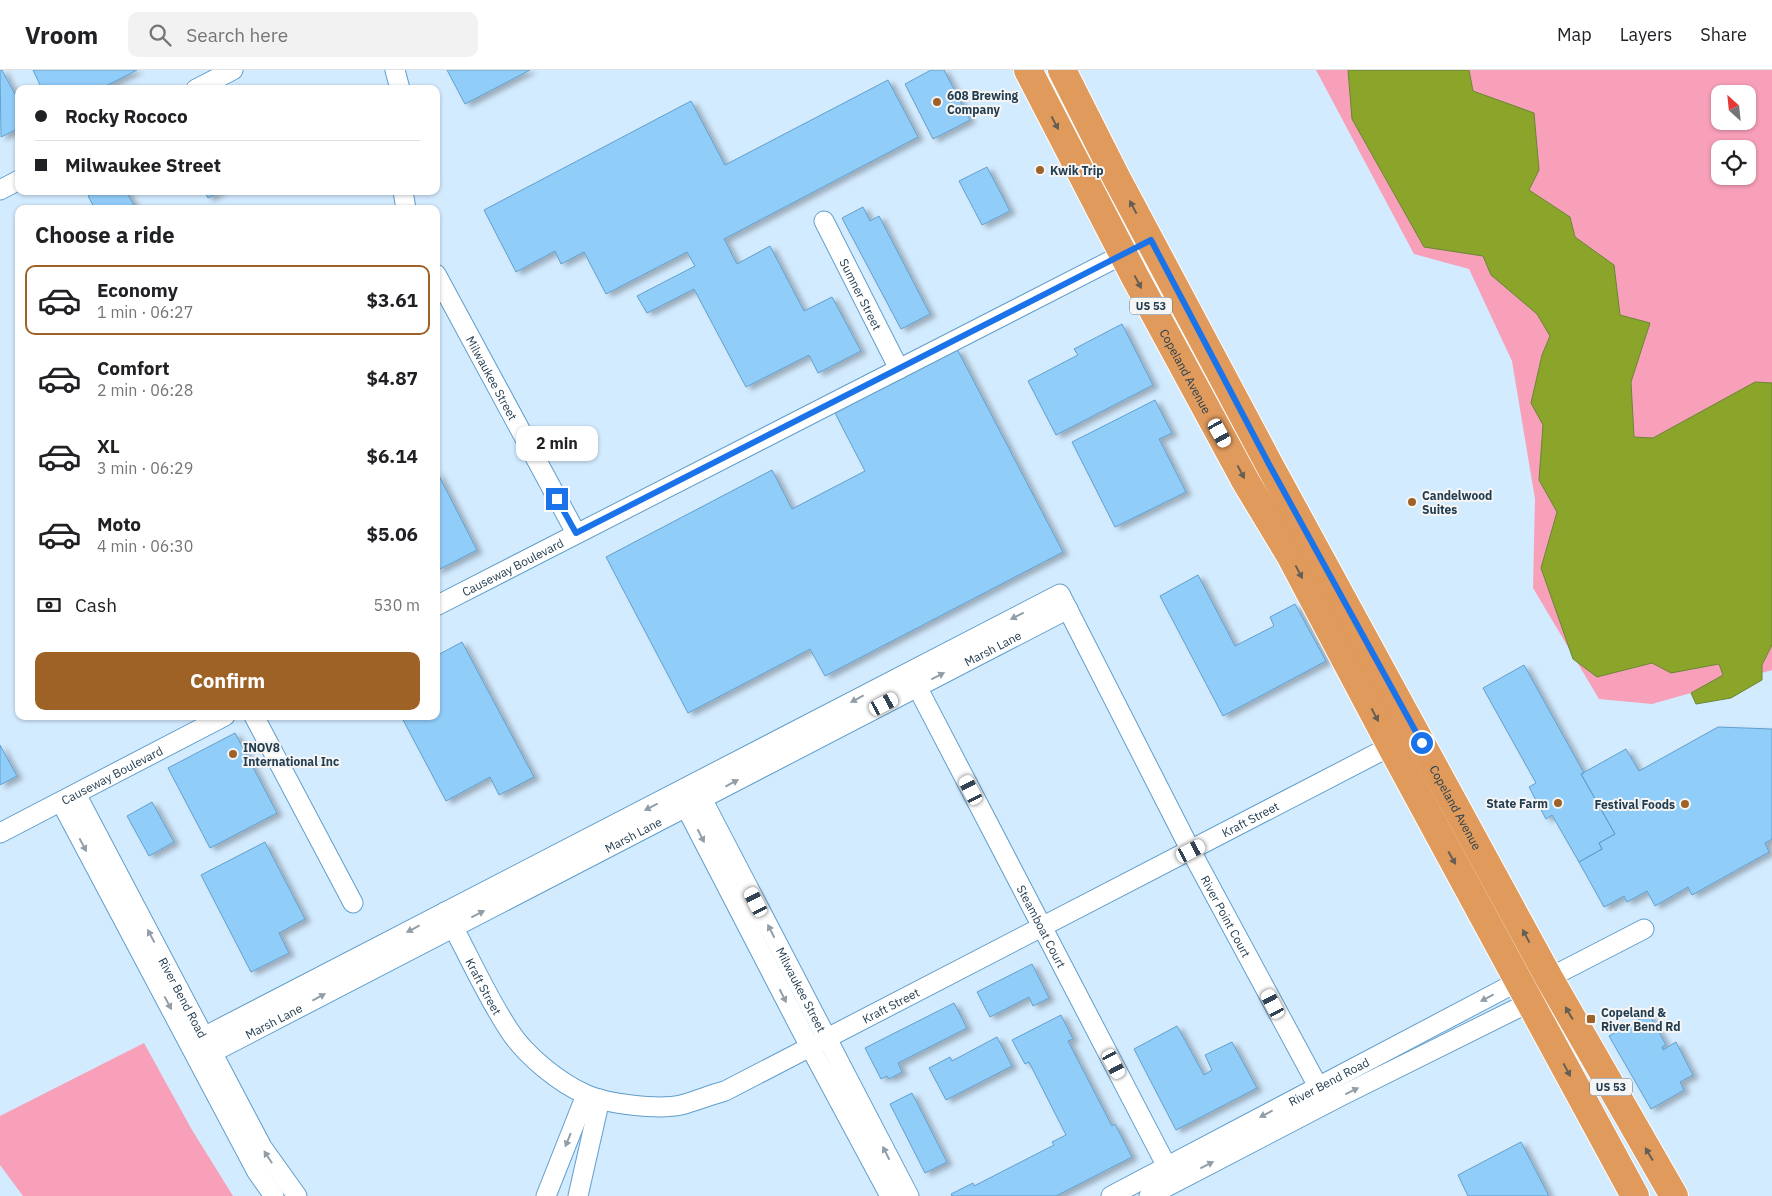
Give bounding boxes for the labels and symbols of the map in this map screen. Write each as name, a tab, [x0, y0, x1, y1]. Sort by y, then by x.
north arrow	[1711, 85, 1756, 130]
place label: 608 Brewing Company	[947, 88, 1019, 117]
marker: 608 Brewing Company	[931, 96, 943, 108]
one-way arrow	[1051, 116, 1060, 129]
place label: Kwik Trip	[1050, 163, 1103, 178]
marker: Kwik Trip	[1034, 164, 1046, 176]
one-way arrow	[1129, 200, 1137, 215]
street label: Sumner Street	[837, 256, 885, 332]
one-way arrow	[1134, 275, 1142, 290]
road number: US 53	[1130, 298, 1172, 315]
street label: Copeland Avenue	[1157, 326, 1215, 416]
street label: Milwaukee Street	[463, 333, 521, 422]
car	[1206, 416, 1233, 450]
callout: 2 min	[516, 426, 598, 462]
one-way arrow	[1236, 465, 1245, 478]
route end	[546, 488, 568, 510]
place label: Candelwood Suites	[1422, 488, 1492, 517]
marker: Candelwood Suites	[1406, 496, 1418, 508]
street label: Causeway Boulevard	[459, 535, 566, 599]
one-way arrow	[1294, 565, 1303, 578]
one-way arrow	[1010, 612, 1024, 620]
street label: Marsh Lane	[962, 627, 1024, 669]
one-way arrow	[931, 672, 945, 680]
car	[867, 690, 900, 718]
one-way arrow	[850, 695, 864, 703]
one-way arrow	[1371, 708, 1379, 723]
route start	[1411, 732, 1433, 754]
place label: INOV8 International Inc	[243, 740, 339, 769]
street label: Causeway Boulevard	[59, 742, 165, 807]
marker: INOV8 International Inc	[227, 748, 239, 760]
street label: Copeland Avenue	[1427, 762, 1485, 853]
car	[957, 773, 984, 807]
one-way arrow	[724, 779, 739, 787]
place label: State Farm	[1486, 796, 1548, 811]
marker: State Farm	[1552, 797, 1564, 809]
place label: Festival Foods	[1594, 797, 1675, 812]
street label: Kraft Street	[1219, 798, 1281, 840]
marker: Festival Foods	[1679, 798, 1691, 810]
one-way arrow	[644, 803, 658, 811]
street label: Marsh Lane	[602, 813, 664, 855]
one-way arrow	[697, 829, 705, 843]
one-way arrow	[79, 838, 88, 851]
car	[1174, 838, 1207, 864]
one-way arrow	[1448, 851, 1456, 866]
street label: River Point Court	[1198, 873, 1254, 960]
street label: Steamboat Court	[1014, 882, 1070, 970]
car	[742, 885, 769, 919]
one-way arrow	[471, 910, 485, 918]
one-way arrow	[767, 924, 775, 938]
one-way arrow	[406, 925, 420, 933]
one-way arrow	[1522, 928, 1530, 943]
one-way arrow	[147, 929, 155, 943]
street label: Milwaukee Street	[773, 945, 830, 1034]
street label: River Bend Road	[156, 955, 211, 1040]
street label: Kraft Street	[463, 955, 505, 1017]
street label: Kraft Street	[859, 984, 922, 1026]
car	[1259, 987, 1286, 1021]
one-way arrow	[779, 989, 787, 1003]
one-way arrow	[311, 993, 326, 1001]
one-way arrow	[1481, 993, 1494, 1002]
one-way arrow	[164, 996, 172, 1011]
street label: Marsh Lane	[243, 1000, 305, 1042]
place label: Copeland & River Bend Rd	[1601, 1005, 1681, 1034]
one-way arrow	[1564, 1006, 1573, 1019]
marker: Copeland & River Bend Rd	[1585, 1013, 1597, 1025]
car	[1100, 1047, 1127, 1081]
street label: River Bend Road	[1286, 1054, 1372, 1109]
one-way arrow	[1563, 1063, 1571, 1077]
road number: US 53	[1590, 1079, 1632, 1096]
one-way arrow	[1345, 1087, 1359, 1095]
one-way arrow	[1260, 1110, 1273, 1119]
one-way arrow	[564, 1133, 572, 1147]
one-way arrow	[882, 1146, 890, 1160]
one-way arrow	[1645, 1147, 1654, 1160]
one-way arrow	[264, 1150, 273, 1163]
one-way arrow	[1200, 1161, 1214, 1169]

